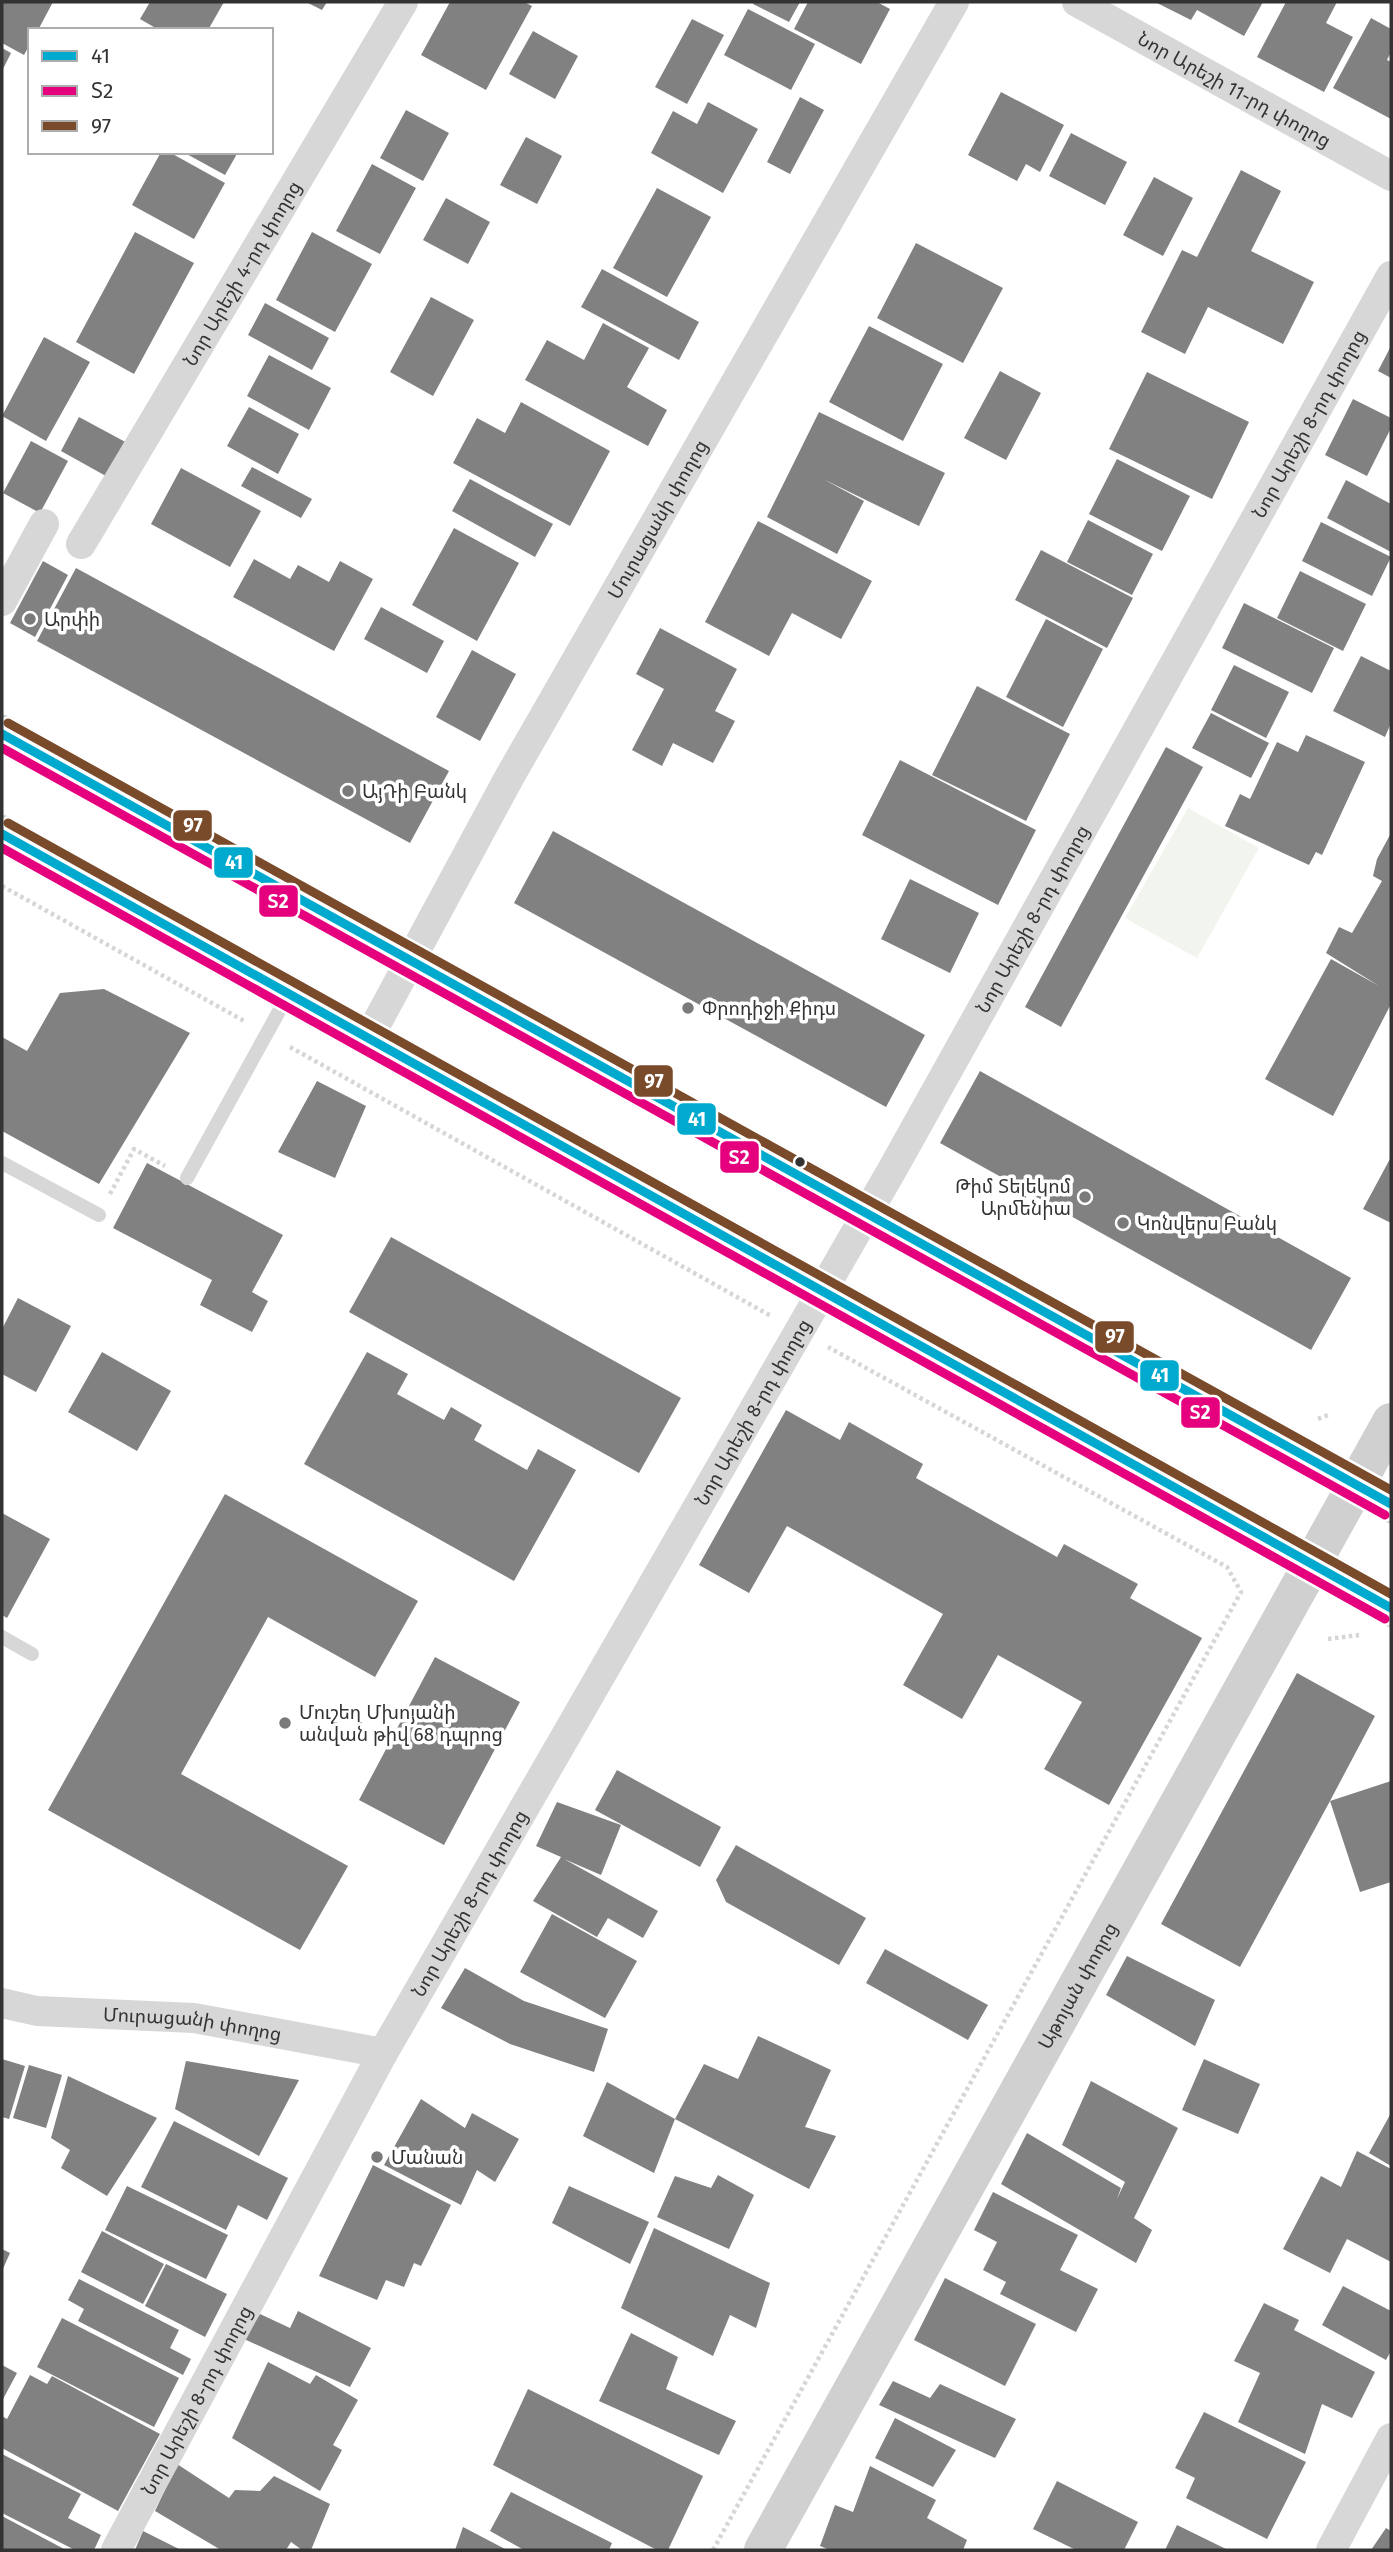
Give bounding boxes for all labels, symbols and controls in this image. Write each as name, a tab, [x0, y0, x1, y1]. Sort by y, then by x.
street label: Նոր Արեշի 11-րդ փողոց	[1134, 26, 1335, 152]
legend	[28, 28, 273, 154]
text: 41	[91, 43, 110, 69]
text: Տ2	[91, 78, 113, 104]
text: 97	[91, 113, 111, 139]
street label: Նոր Արեշի 4-րդ փողոց	[178, 176, 306, 370]
street label: Նոր Արեշի 8-րդ փողոց	[1247, 326, 1370, 522]
street label: Մուրացանի փողոց	[603, 435, 712, 603]
place label: Արփի	[44, 608, 100, 631]
marker: Արփի	[22, 611, 38, 627]
place label: ԱյԴի Բանկ	[362, 780, 467, 803]
marker: ԱյԴի Բանկ	[340, 783, 356, 799]
line badge: 97	[172, 809, 213, 842]
text: 97	[183, 814, 203, 837]
street label: Նոր Արեշի 8-րդ փողոց	[971, 821, 1094, 1017]
line badge: 41	[213, 846, 254, 879]
text: 41	[225, 851, 243, 874]
line badge: Տ2	[258, 884, 299, 918]
text: Տ2	[267, 890, 289, 913]
place label: Փրոդիջի Քիդս	[702, 997, 836, 1020]
marker: Փրոդիջի Քիդս	[680, 1000, 696, 1016]
line badge: 97	[633, 1064, 674, 1098]
text: 97	[644, 1070, 664, 1093]
line badge: 41	[676, 1102, 717, 1136]
text: 41	[688, 1108, 706, 1131]
line badge: Տ2	[719, 1140, 760, 1174]
text: Տ2	[728, 1146, 750, 1169]
unlabelled marker	[793, 1155, 807, 1169]
place label: Թիմ Տելեկոմ Արմենիա	[955, 1175, 1071, 1220]
marker: Թիմ Տելեկոմ Արմենիա	[1077, 1189, 1093, 1205]
place label: Կոնվերս Բանկ	[1137, 1212, 1277, 1235]
marker: Կոնվերս Բանկ	[1115, 1215, 1131, 1231]
street label: Նոր Արեշի 8-րդ փողոց	[690, 1315, 815, 1510]
line badge: 97	[1094, 1320, 1135, 1354]
text: 97	[1105, 1325, 1125, 1348]
line badge: 41	[1139, 1359, 1180, 1392]
text: 41	[1151, 1364, 1169, 1387]
line badge: Տ2	[1180, 1396, 1221, 1429]
text: Տ2	[1189, 1401, 1211, 1424]
place label: Մուշեղ Մխոյանի անվան թիվ 68 դպրոց	[299, 1701, 503, 1746]
marker: Մուշեղ Մխոյանի անվան թիվ 68 դպրոց	[277, 1715, 293, 1731]
street label: Նոր Արեշի 8-րդ փողոց	[406, 1806, 532, 2001]
street label: Աթոյան փողոց	[1033, 1918, 1122, 2053]
street label: Մուրացանի փողոց	[102, 2002, 284, 2046]
place label: Մանան	[391, 2146, 463, 2169]
marker: Մանան	[369, 2149, 385, 2165]
street label: Նոր Արեշի 8-րդ փողոց	[136, 2301, 257, 2499]

